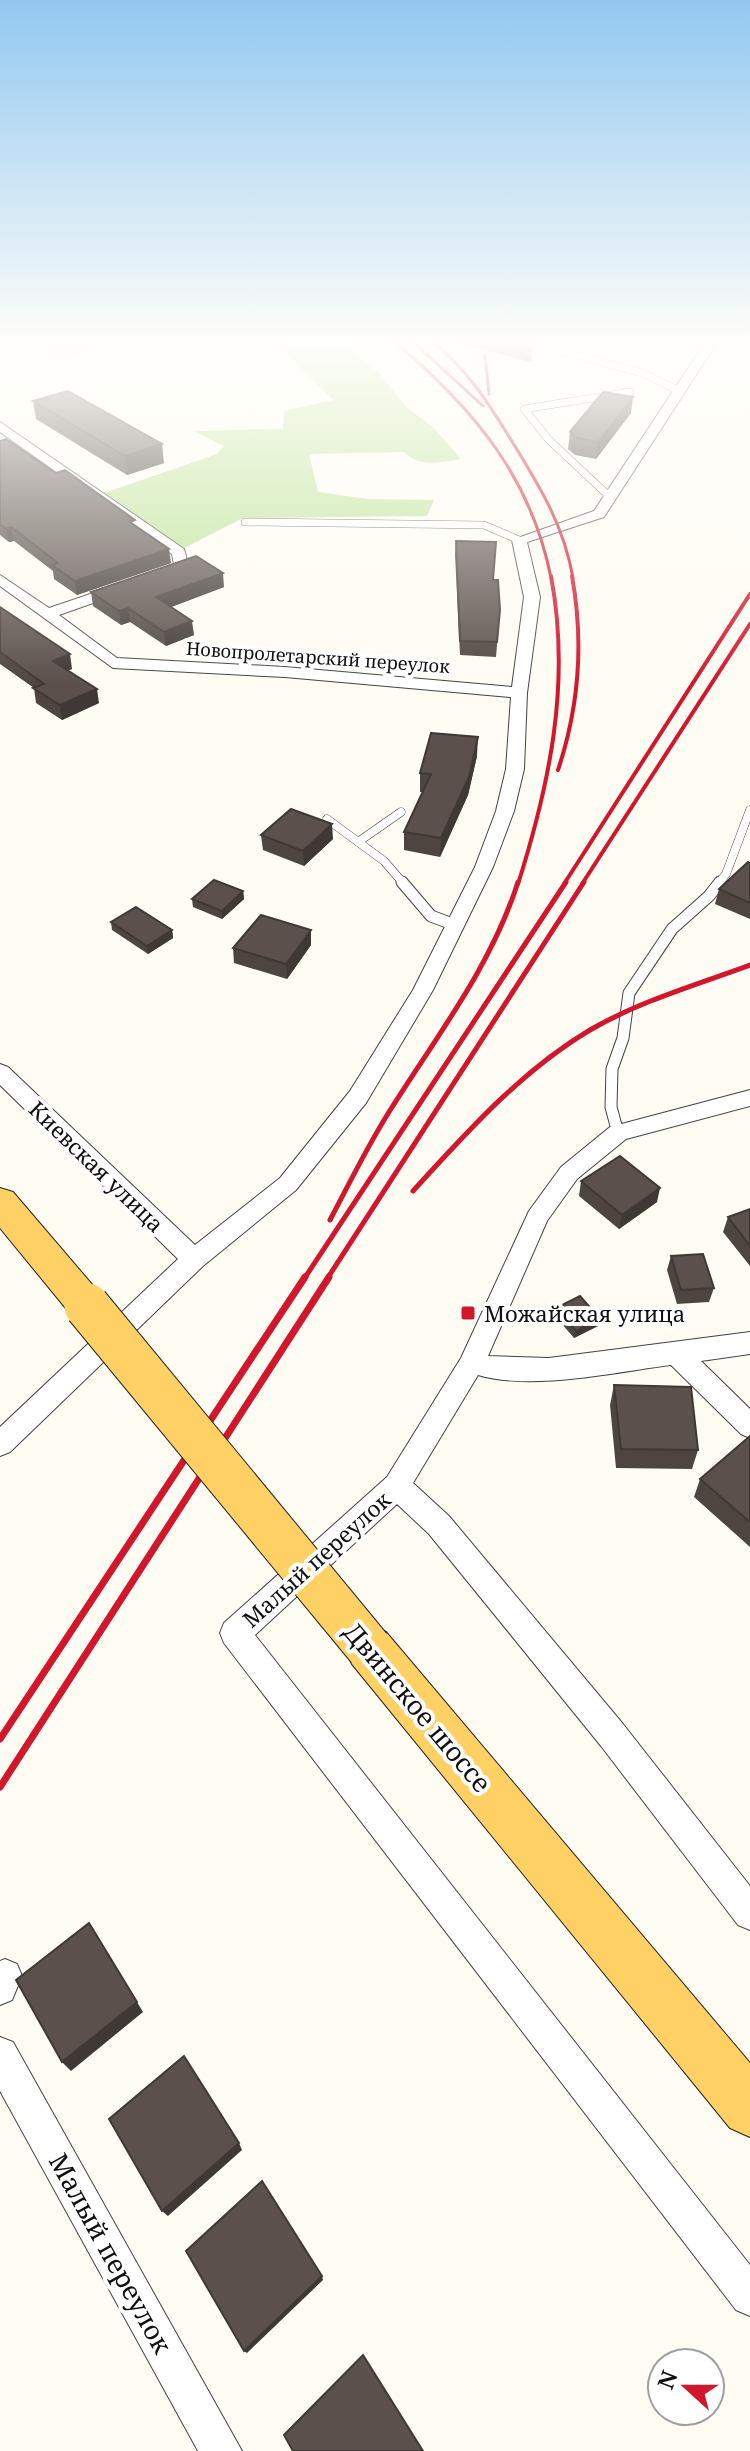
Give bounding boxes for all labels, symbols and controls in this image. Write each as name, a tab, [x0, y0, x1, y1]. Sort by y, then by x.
street label: Новопролетарский переулок	[185, 636, 451, 678]
street label: Киевская улица	[23, 1094, 171, 1238]
place label: Можайская улица	[484, 1298, 685, 1328]
marker: Можайская улица	[459, 1304, 477, 1322]
street label: Малый переулок	[236, 1484, 397, 1634]
street label: Двинское шоссе	[336, 1614, 500, 1800]
street label: Малый переулок	[41, 2146, 181, 2360]
north arrow	[646, 2347, 726, 2427]
text: N	[649, 2366, 684, 2393]

